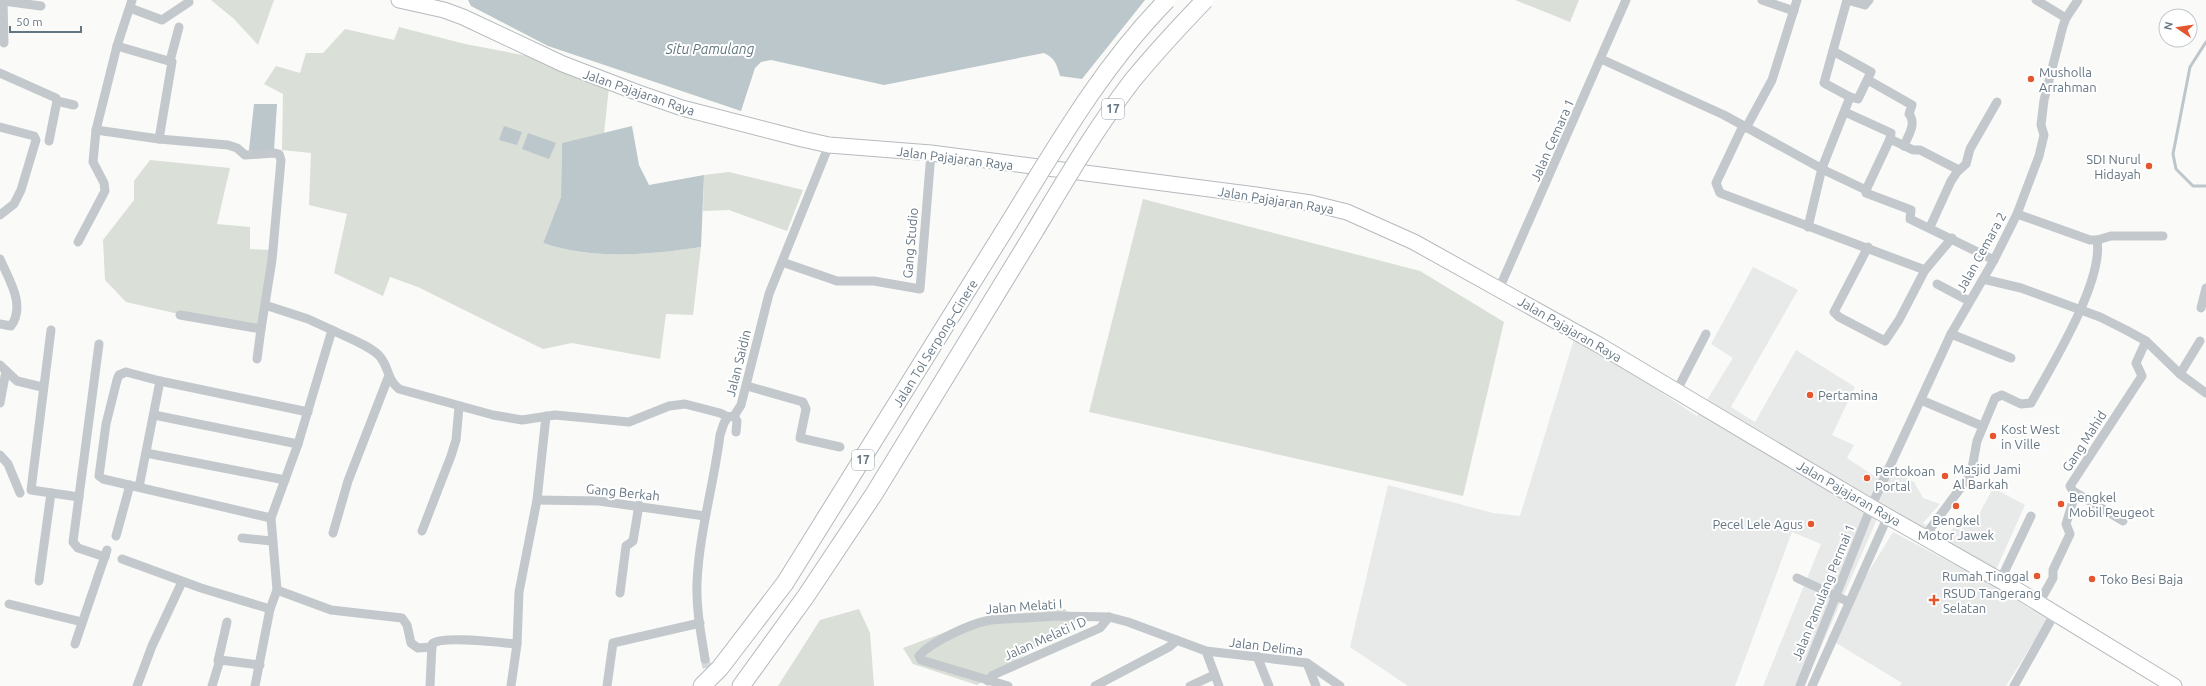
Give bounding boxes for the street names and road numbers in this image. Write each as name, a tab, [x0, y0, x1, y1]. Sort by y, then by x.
street label: Jalan Pajajaran Raya	[581, 66, 697, 118]
street label: Jalan Cemara 1	[1528, 97, 1576, 183]
road number: 17	[1102, 99, 1124, 119]
street label: Jalan Pajajaran Raya	[896, 144, 1014, 172]
street label: Jalan Pajajaran Raya	[1217, 184, 1335, 216]
street label: Gang Studio	[900, 207, 920, 279]
street label: Jalan Cemara 2	[1953, 210, 2009, 294]
street label: Jalan Tol Serpong–Cinere	[890, 277, 980, 409]
street label: Jalan Pajajaran Raya	[1516, 294, 1624, 364]
street label: Jalan Saidin	[723, 328, 753, 398]
street label: Gang Mahid	[2059, 408, 2109, 474]
road number: 17	[852, 450, 874, 470]
street label: Jalan Pajajaran Raya	[1795, 458, 1903, 528]
street label: Gang Berkah	[585, 481, 661, 503]
street label: Jalan Pamulang Permai 1	[1789, 522, 1857, 662]
street label: Jalan Melati I	[985, 596, 1063, 616]
street label: Jalan Melati I D	[1002, 614, 1088, 662]
street label: Jalan Delima	[1228, 635, 1304, 657]

